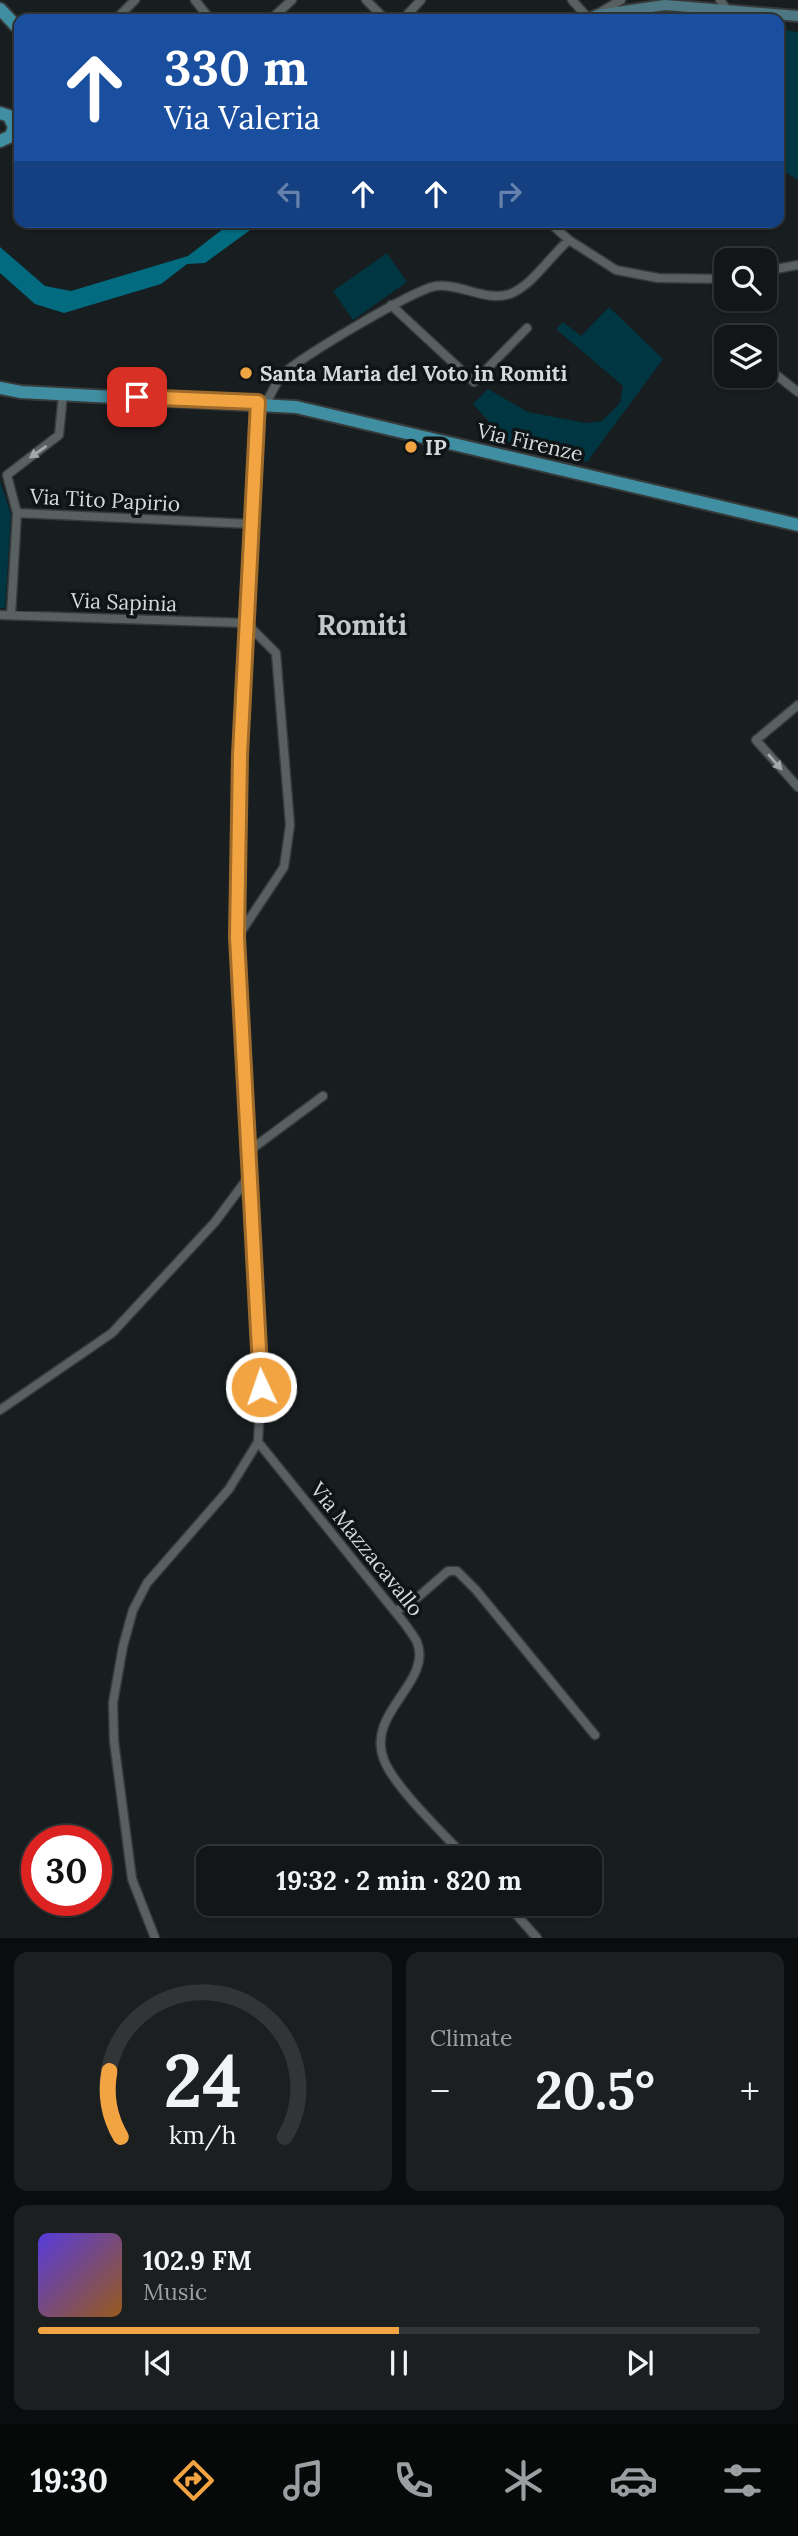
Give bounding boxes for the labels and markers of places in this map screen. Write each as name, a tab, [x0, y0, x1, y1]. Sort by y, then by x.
place label: Santa Maria del Voto in Romiti	[260, 360, 567, 387]
marker: Santa Maria del Voto in Romiti	[238, 365, 254, 381]
pin	[107, 367, 167, 427]
place label: IP	[425, 434, 447, 461]
marker: IP	[403, 439, 419, 455]

